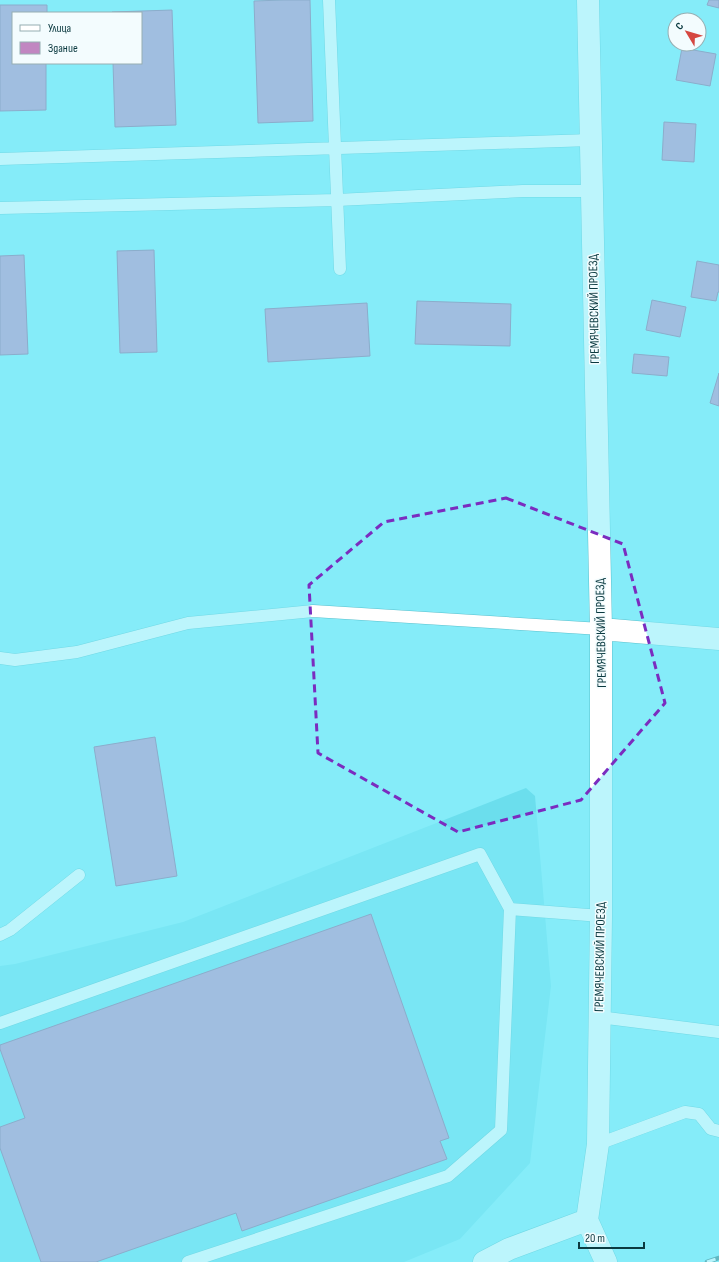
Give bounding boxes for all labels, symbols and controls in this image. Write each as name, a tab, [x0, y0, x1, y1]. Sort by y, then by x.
legend	[12, 12, 142, 64]
north arrow	[667, 12, 707, 52]
text: С	[673, 20, 687, 32]
text: Улица	[48, 21, 72, 36]
text: Здание	[48, 41, 78, 56]
street label: ГРЕМЯЧЕВСКИЙ ПРОЕЗД	[585, 253, 603, 364]
street label: ГРЕМЯЧЕВСКИЙ ПРОЕЗД	[592, 577, 610, 688]
street label: ГРЕМЯЧЕВСКИЙ ПРОЕЗД	[591, 901, 609, 1012]
scale bar	[579, 1224, 644, 1250]
text: 20 m	[585, 1231, 605, 1246]

